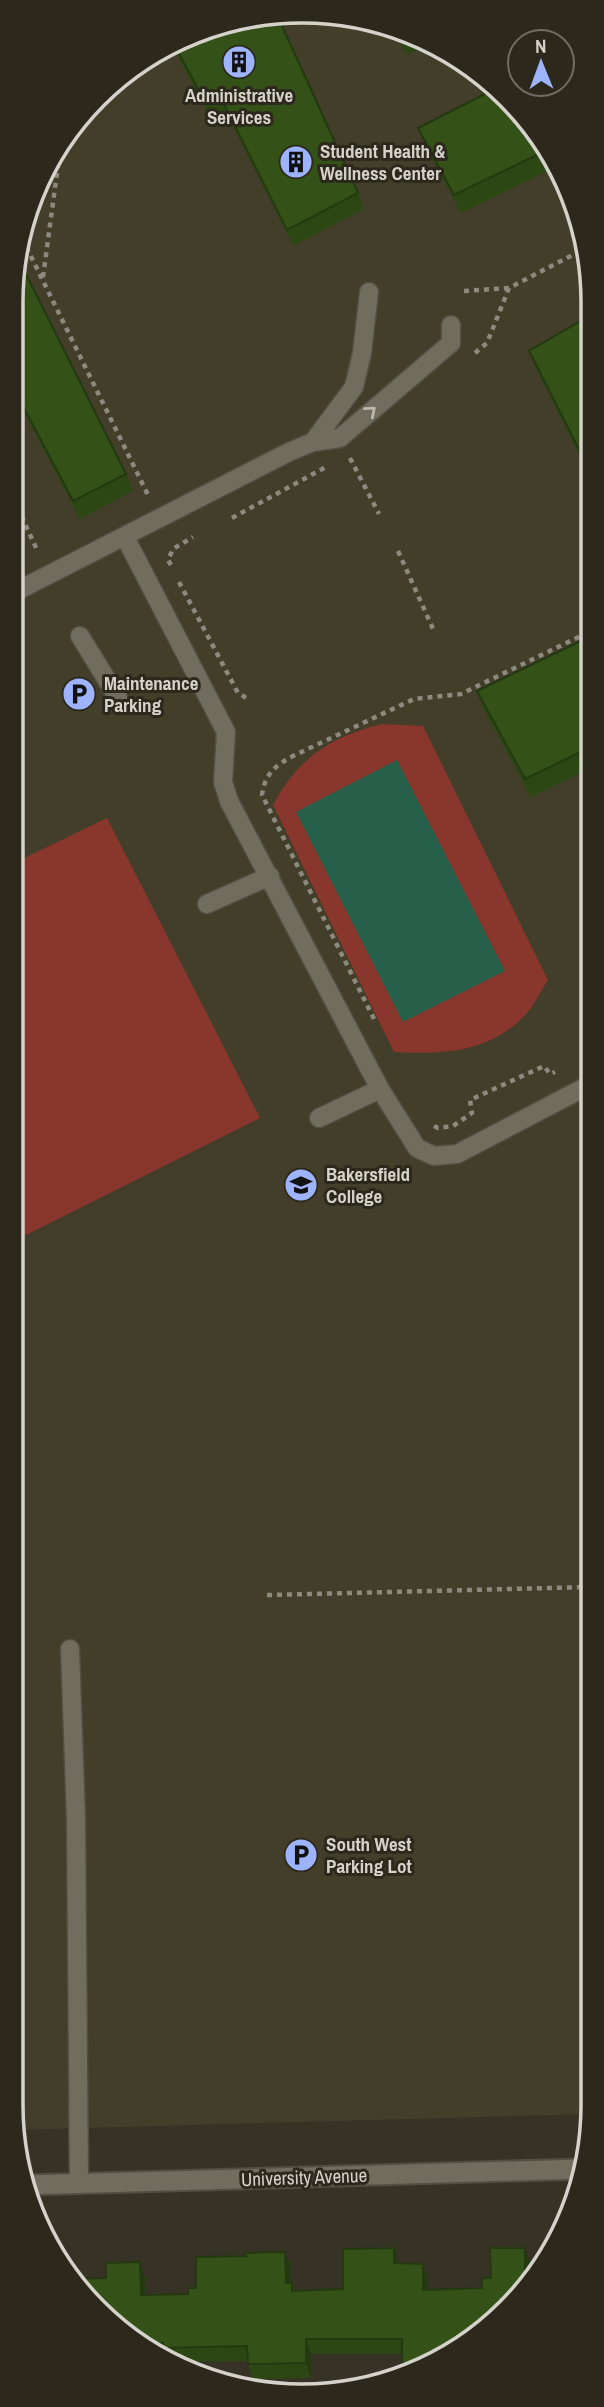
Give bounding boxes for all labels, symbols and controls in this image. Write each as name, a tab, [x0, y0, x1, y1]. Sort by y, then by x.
north arrow	[506, 28, 576, 98]
text: N	[535, 33, 547, 59]
building icon: Administrative Services	[220, 43, 258, 81]
place label: Administrative Services	[185, 82, 293, 130]
place label: Student Health & Wellness Center	[320, 138, 446, 186]
building icon: Student Health & Wellness Center	[277, 143, 315, 181]
one-way arrow	[363, 407, 376, 419]
place label: Maintenance Parking	[104, 670, 199, 718]
parking icon: Maintenance Parking	[60, 675, 98, 713]
place label: Bakersfield College	[326, 1161, 410, 1209]
school or university icon: Bakersfield College	[282, 1166, 320, 1204]
place label: South West Parking Lot	[326, 1831, 412, 1879]
parking icon: South West Parking Lot	[282, 1836, 320, 1874]
street label: University Avenue	[240, 2162, 368, 2192]

